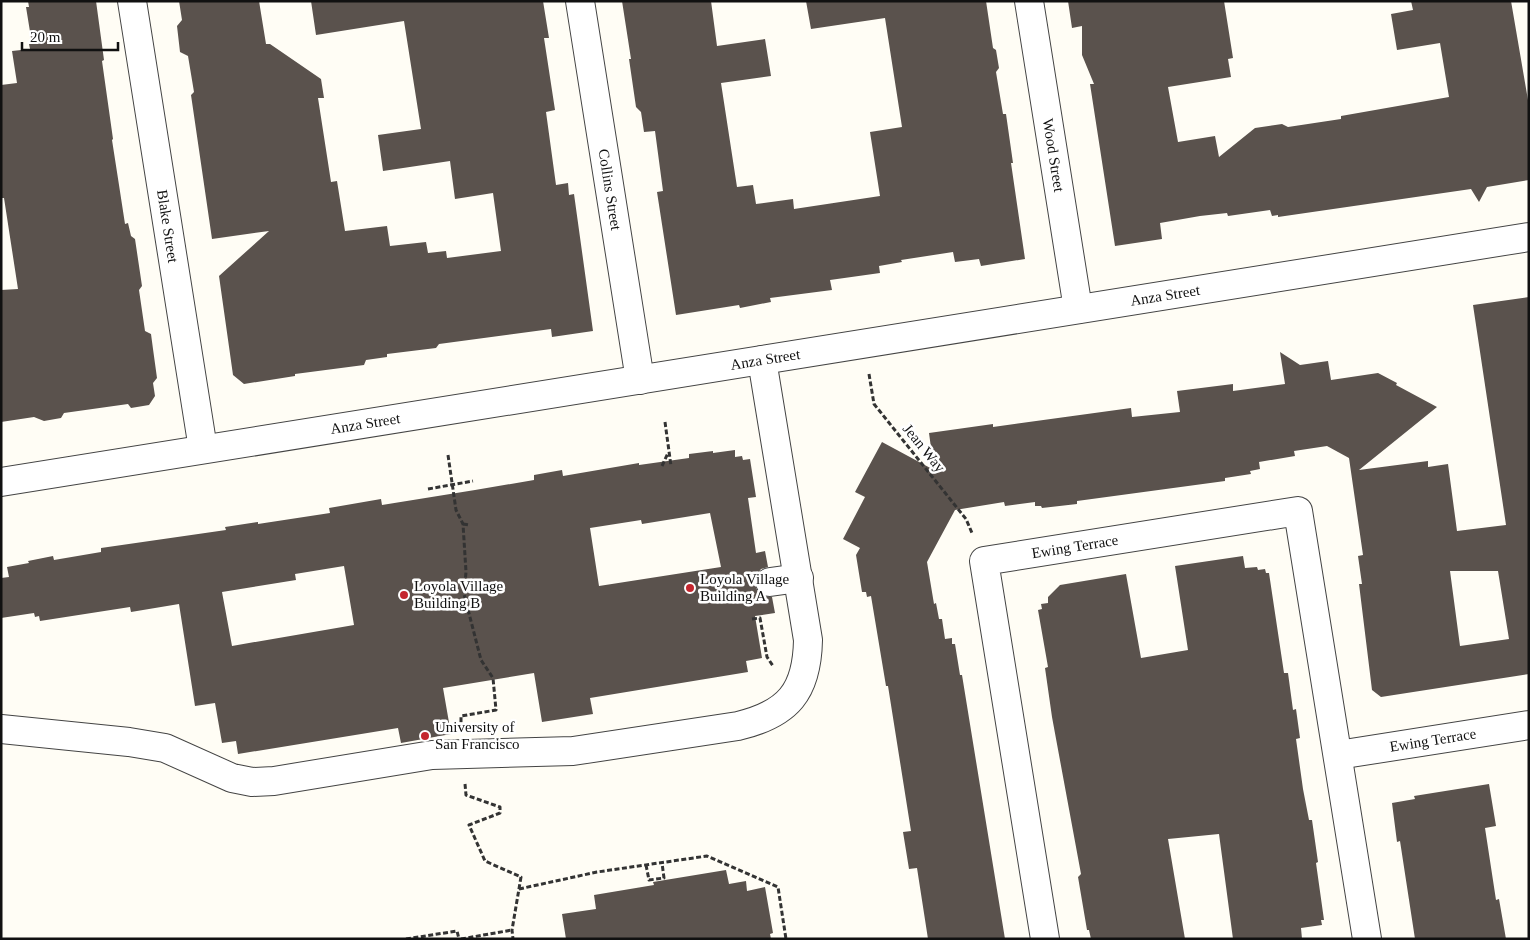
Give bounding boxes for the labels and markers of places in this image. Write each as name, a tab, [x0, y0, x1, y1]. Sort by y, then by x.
place label: Loyola Village Building A	[700, 571, 790, 604]
place label: Loyola Village Building B	[414, 578, 504, 611]
marker: Loyola Village Building A	[684, 582, 696, 594]
marker: Loyola Village Building B	[398, 589, 410, 601]
place label: University of San Francisco	[435, 719, 520, 752]
marker: University of San Francisco	[419, 730, 431, 742]

